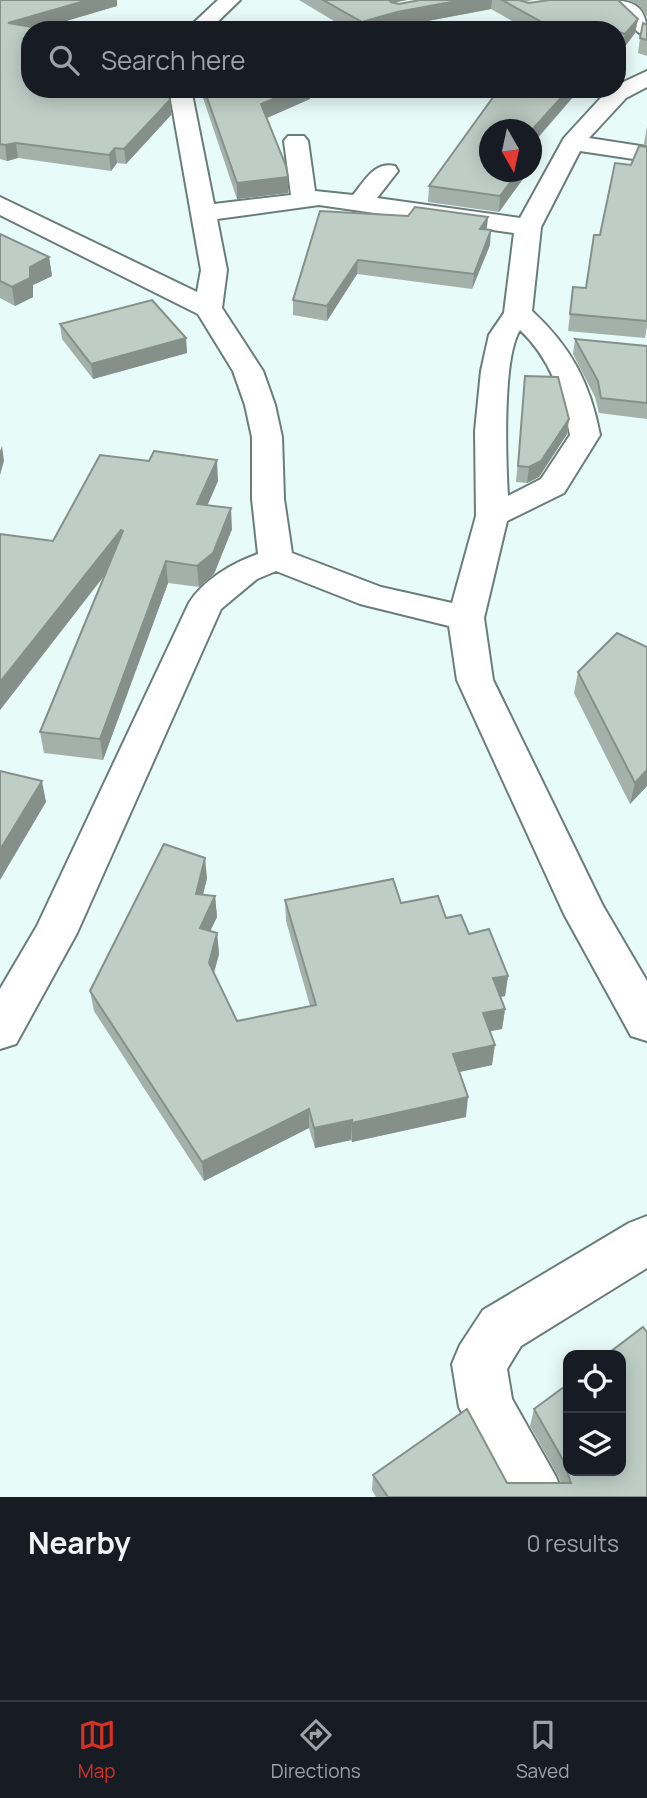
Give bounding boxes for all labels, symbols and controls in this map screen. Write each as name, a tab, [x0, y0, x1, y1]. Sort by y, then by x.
search box	[21, 21, 626, 98]
icon: search	[45, 41, 83, 79]
text: Search here	[101, 42, 246, 78]
north arrow	[479, 119, 542, 182]
map controls	[563, 1350, 626, 1476]
button: locate	[563, 1350, 626, 1413]
button: layers	[563, 1413, 626, 1476]
text: Nearby	[28, 1522, 131, 1563]
text: 0 results	[526, 1527, 619, 1559]
tab: Map	[78, 1716, 116, 1784]
tab: Directions	[271, 1716, 361, 1784]
tab: Saved	[516, 1716, 569, 1784]

